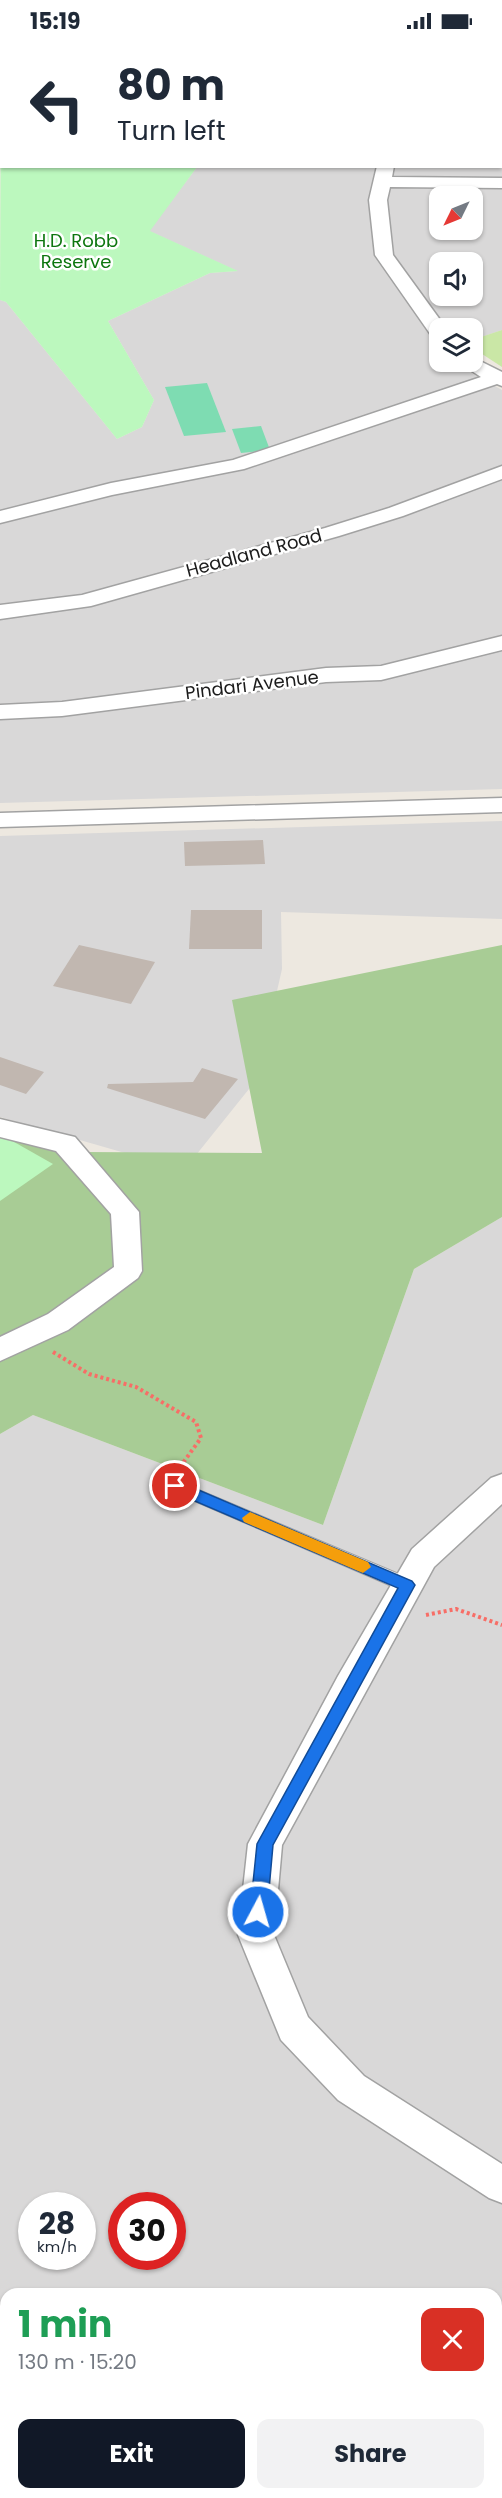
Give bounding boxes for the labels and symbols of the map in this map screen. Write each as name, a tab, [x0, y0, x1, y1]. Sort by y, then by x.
north arrow	[429, 186, 483, 240]
park label: H.D. Robb Reserve	[34, 228, 118, 274]
street label: Headland Road	[183, 522, 325, 583]
street label: Pindari Avenue	[184, 664, 320, 705]
pin	[149, 1460, 200, 1511]
position arrow	[226, 1880, 290, 1944]
speed limit sign: 30	[108, 2192, 186, 2270]

